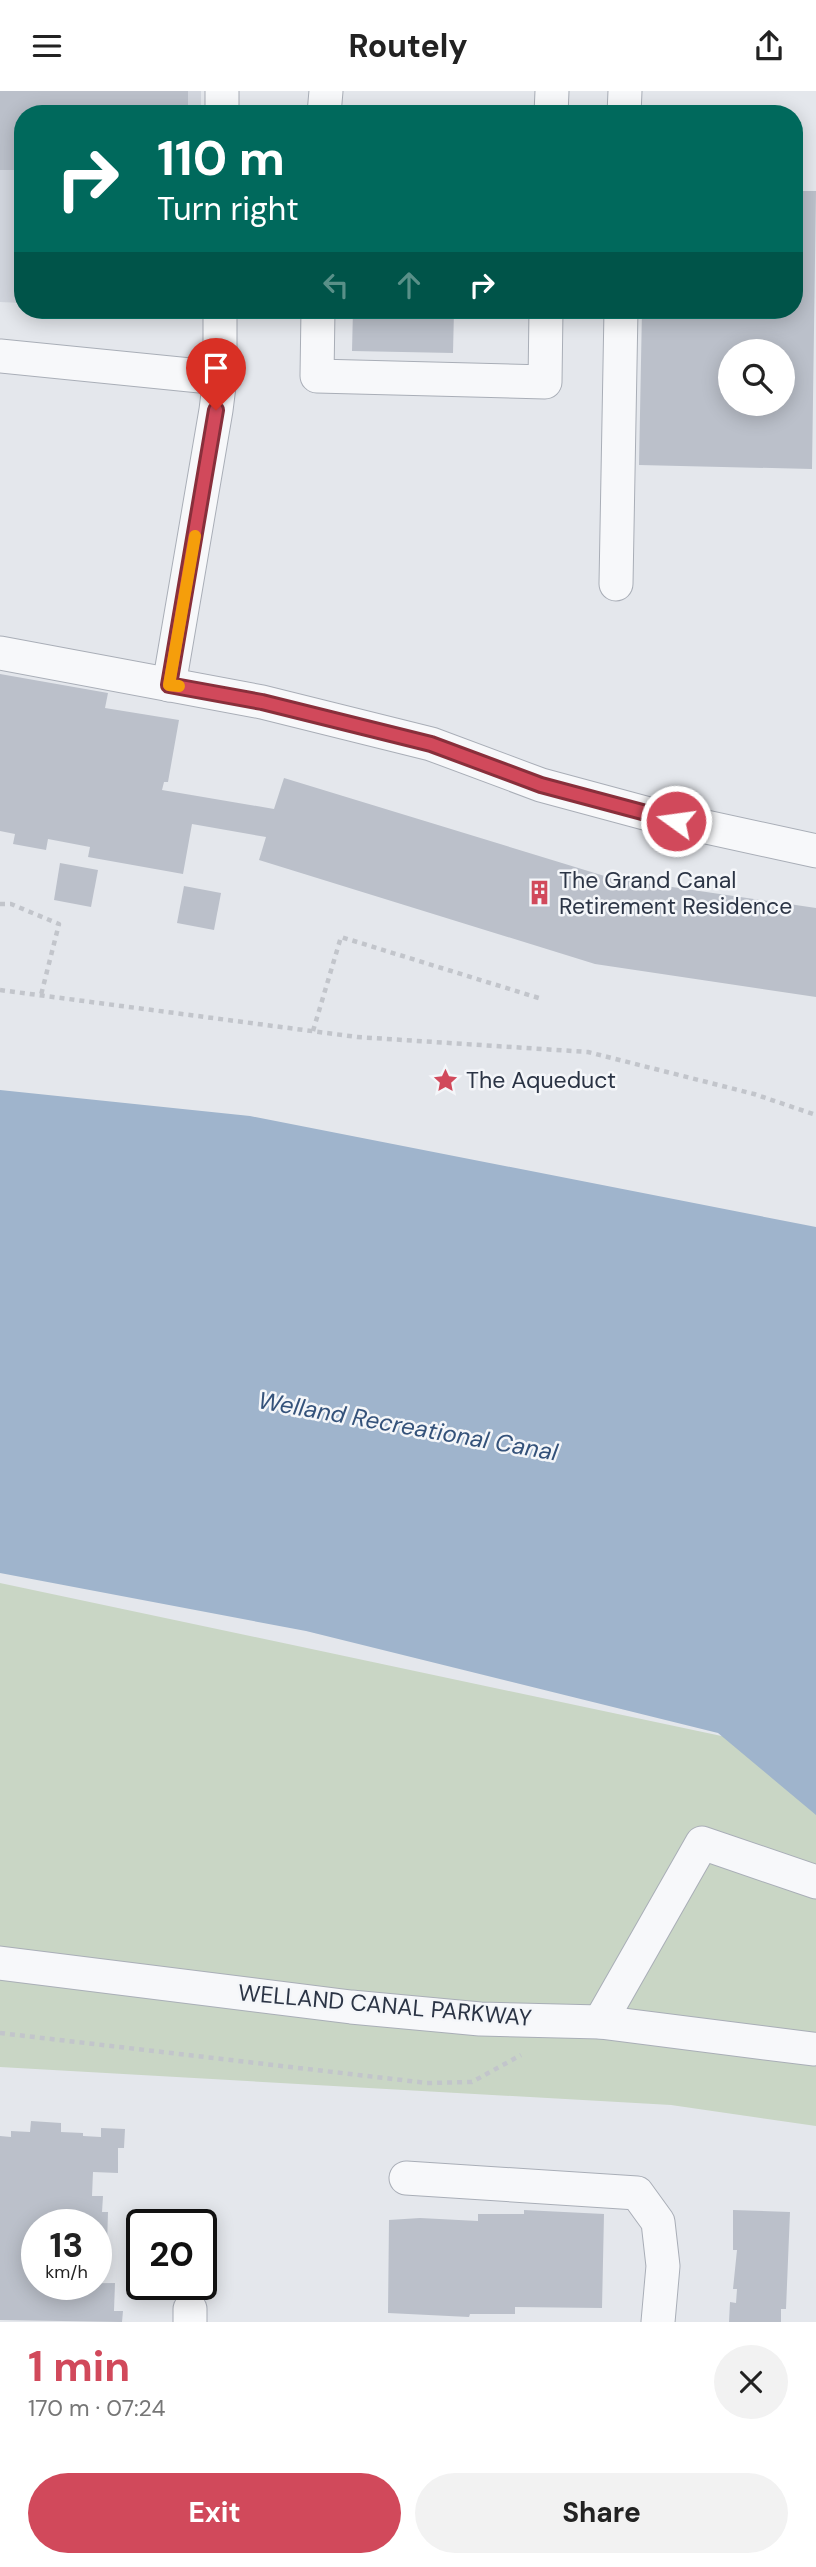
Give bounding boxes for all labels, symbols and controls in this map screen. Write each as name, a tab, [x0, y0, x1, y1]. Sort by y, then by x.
text: Routely	[348, 25, 468, 67]
icon: menu	[28, 27, 66, 65]
icon: share	[750, 27, 788, 65]
text: 110 m	[157, 126, 285, 190]
icon: right	[42, 133, 133, 224]
text: Turn right	[157, 188, 299, 230]
icon: left	[317, 266, 355, 304]
icon: ahead	[390, 266, 428, 304]
icon: right	[463, 266, 501, 304]
pin	[186, 338, 246, 410]
map controls	[718, 339, 795, 416]
button: search	[718, 339, 795, 416]
icon: arrive	[197, 349, 235, 387]
position arrow	[639, 784, 713, 858]
place label: The Grand Canal Retirement Residence	[559, 865, 792, 921]
building icon: The Grand Canal Retirement Residence	[525, 879, 553, 907]
place label: The Aqueduct	[466, 1065, 616, 1095]
place icon: The Aqueduct	[432, 1066, 460, 1094]
water label: Welland Recreational Canal	[256, 1384, 561, 1468]
street label: WELLAND CANAL PARKWAY	[237, 1977, 533, 2033]
speed limit sign: 20	[126, 2209, 217, 2300]
text: 13	[50, 2222, 83, 2268]
text: km/h	[45, 2260, 88, 2284]
text: 1 min	[28, 2339, 130, 2394]
button: close	[714, 2345, 788, 2419]
text: 170 m · 07:24	[28, 2393, 165, 2423]
button: Exit	[28, 2473, 401, 2553]
button: Share	[415, 2473, 788, 2553]

